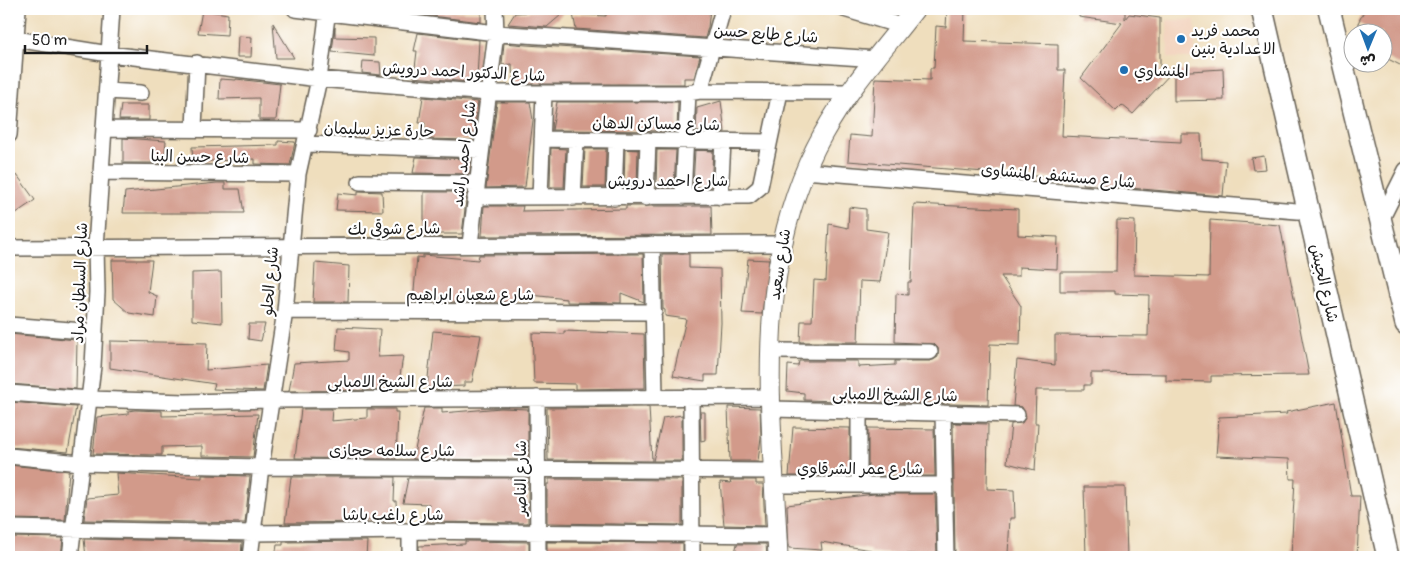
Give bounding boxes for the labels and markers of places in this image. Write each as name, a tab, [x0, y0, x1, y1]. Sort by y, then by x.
place label: محمد فريد الاعدادية بنين	[1191, 21, 1276, 59]
marker: محمد فريد الاعدادية بنين	[1175, 33, 1187, 45]
place label: المنشاوي	[1134, 61, 1189, 82]
marker: المنشاوي	[1118, 64, 1130, 76]

